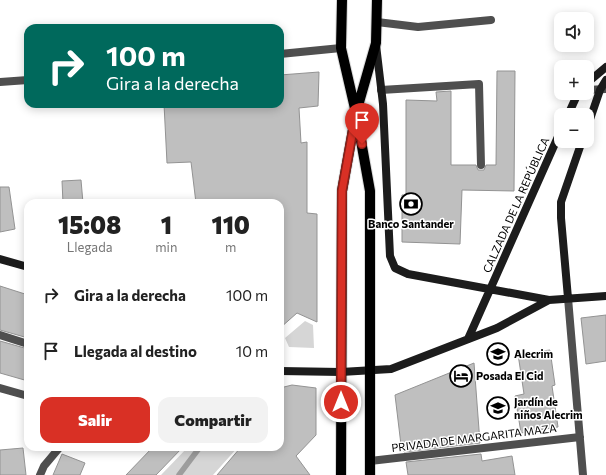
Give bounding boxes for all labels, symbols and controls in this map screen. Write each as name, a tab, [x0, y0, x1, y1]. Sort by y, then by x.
map controls	[554, 12, 594, 148]
button: sound	[554, 12, 594, 52]
text: 100 m	[106, 38, 186, 72]
icon: right	[40, 40, 92, 92]
button: +	[554, 60, 594, 100]
text: Gira a la derecha	[106, 72, 239, 94]
pin	[345, 103, 379, 144]
button: −	[554, 108, 594, 148]
icon: arrive	[351, 109, 373, 131]
street label: CALZADA DE LA REPÚBLICA	[479, 134, 552, 275]
bank icon: Banco Santander	[398, 191, 424, 217]
text: 15:08	[58, 210, 121, 239]
text: 1	[161, 210, 172, 239]
text: 110	[211, 210, 250, 239]
place label: Banco Santander	[368, 217, 454, 230]
text: Llegada	[67, 239, 112, 255]
text: min	[155, 239, 177, 255]
text: m	[225, 239, 236, 255]
icon: right	[40, 284, 62, 306]
text: Gira a la derecha	[74, 286, 186, 304]
text: 100 m	[226, 286, 268, 304]
icon: arrive	[40, 340, 62, 362]
school or university icon: Alecrim	[485, 341, 511, 367]
text: Llegada al destino	[74, 342, 197, 360]
text: 10 m	[236, 342, 268, 360]
place label: Alecrim	[514, 347, 554, 360]
hotel icon: Posada El Cid	[448, 363, 474, 389]
place label: Posada El Cid	[476, 369, 543, 382]
position arrow	[320, 381, 362, 423]
school or university icon: Jardín de niños Alecrim	[485, 395, 511, 421]
place label: Jardín de niños Alecrim	[514, 395, 583, 421]
button: Salir	[40, 397, 150, 443]
button: Compartir	[158, 397, 268, 443]
street label: PRIVADA DE MARGARITA MAZA	[391, 421, 558, 454]

